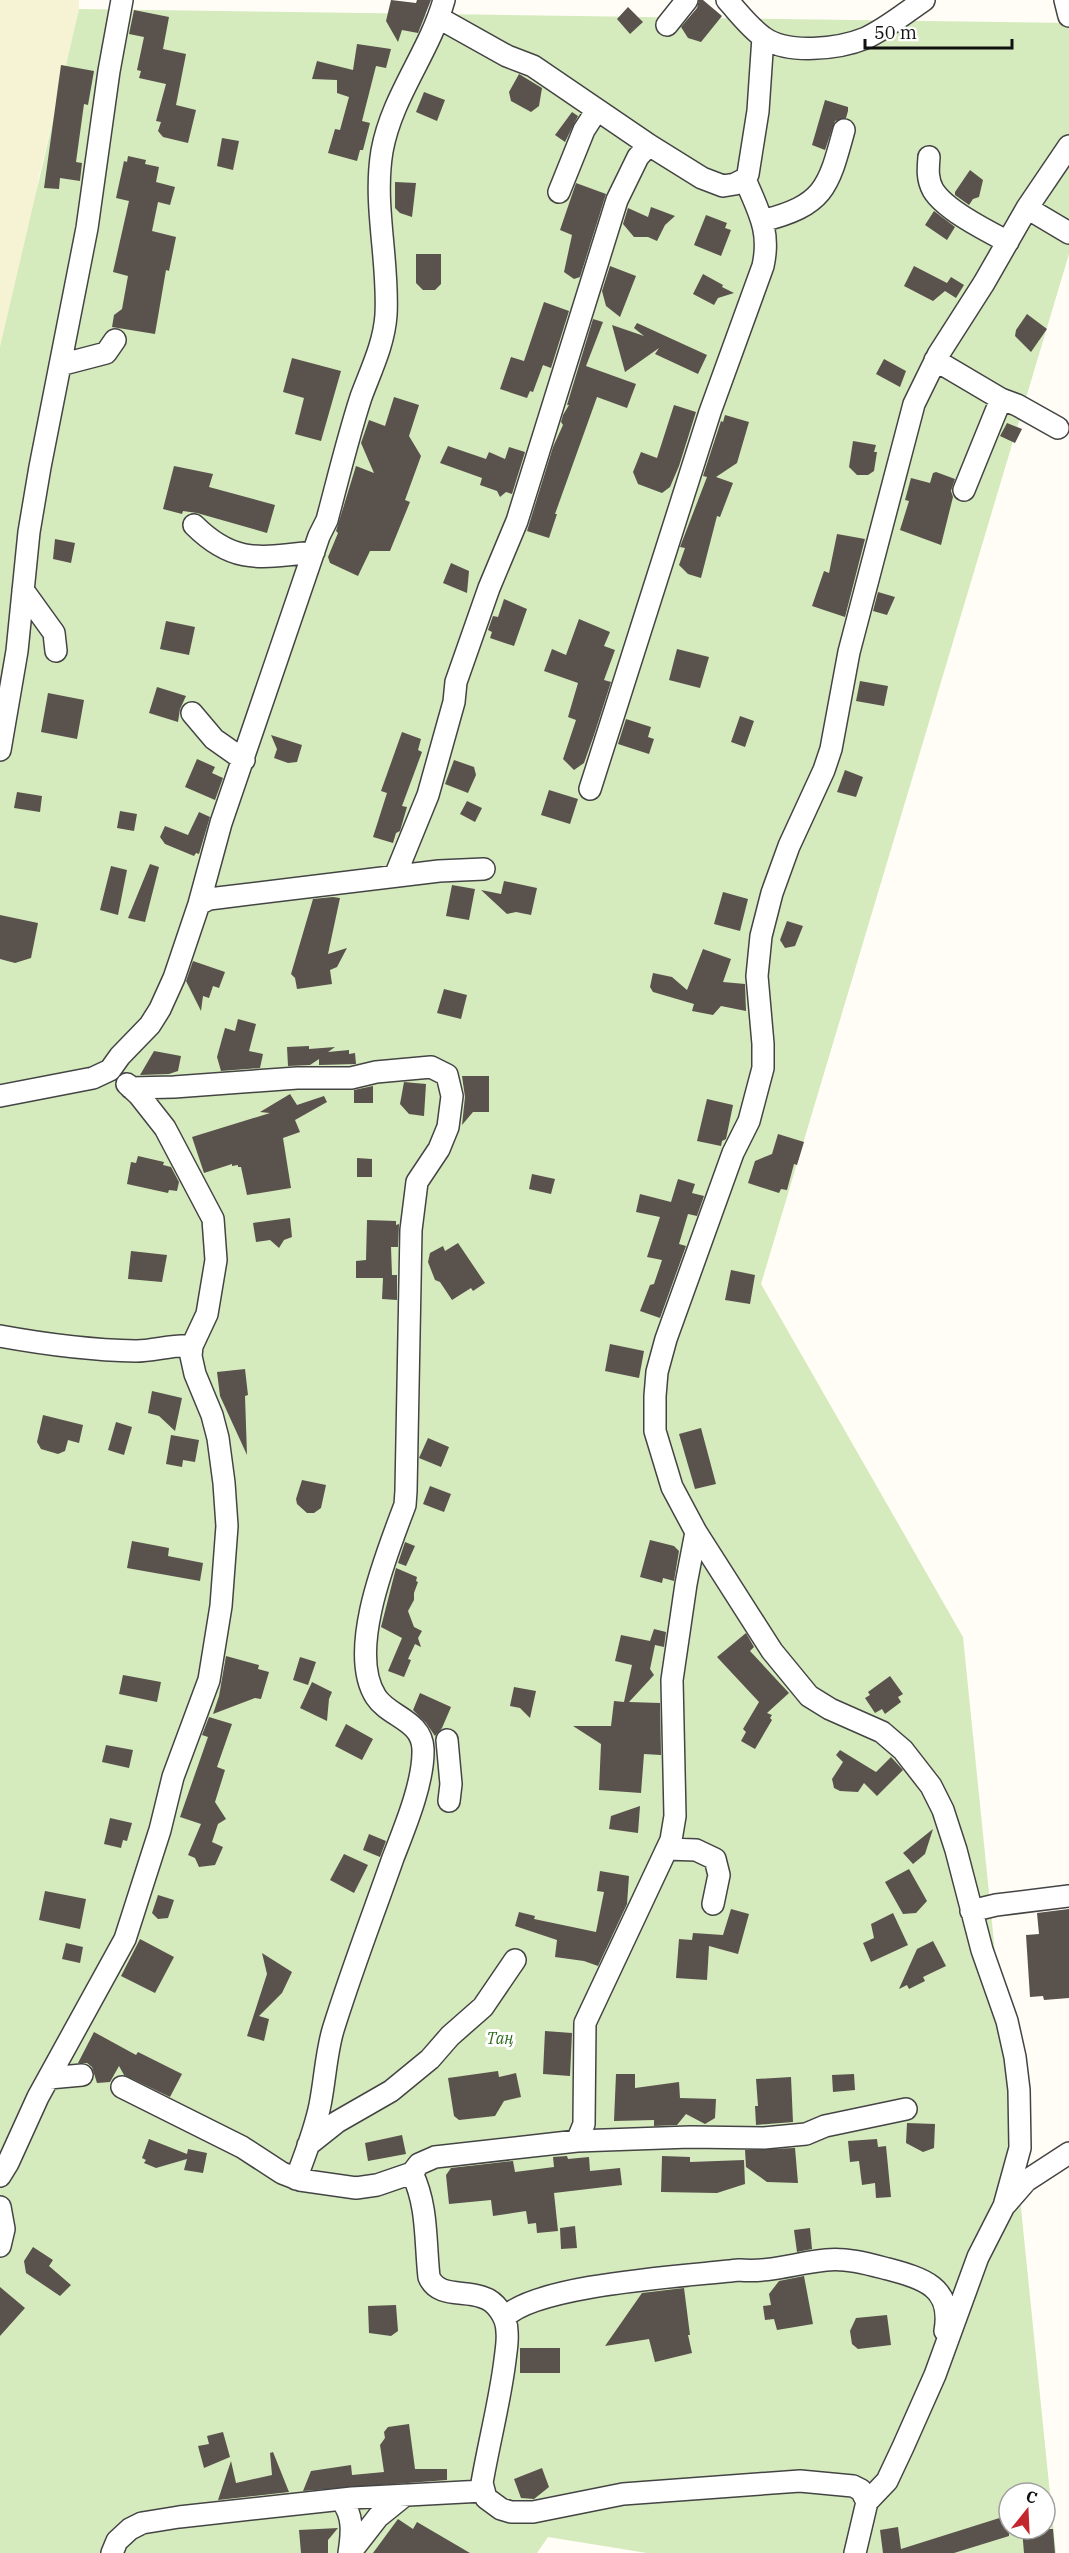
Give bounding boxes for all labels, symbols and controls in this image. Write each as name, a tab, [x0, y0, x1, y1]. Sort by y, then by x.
scale bar	[865, 12, 1012, 50]
text: 50 m	[874, 21, 917, 44]
park label: Таң	[486, 2028, 514, 2048]
north arrow	[997, 2481, 1057, 2541]
text: С	[1023, 2486, 1040, 2508]

